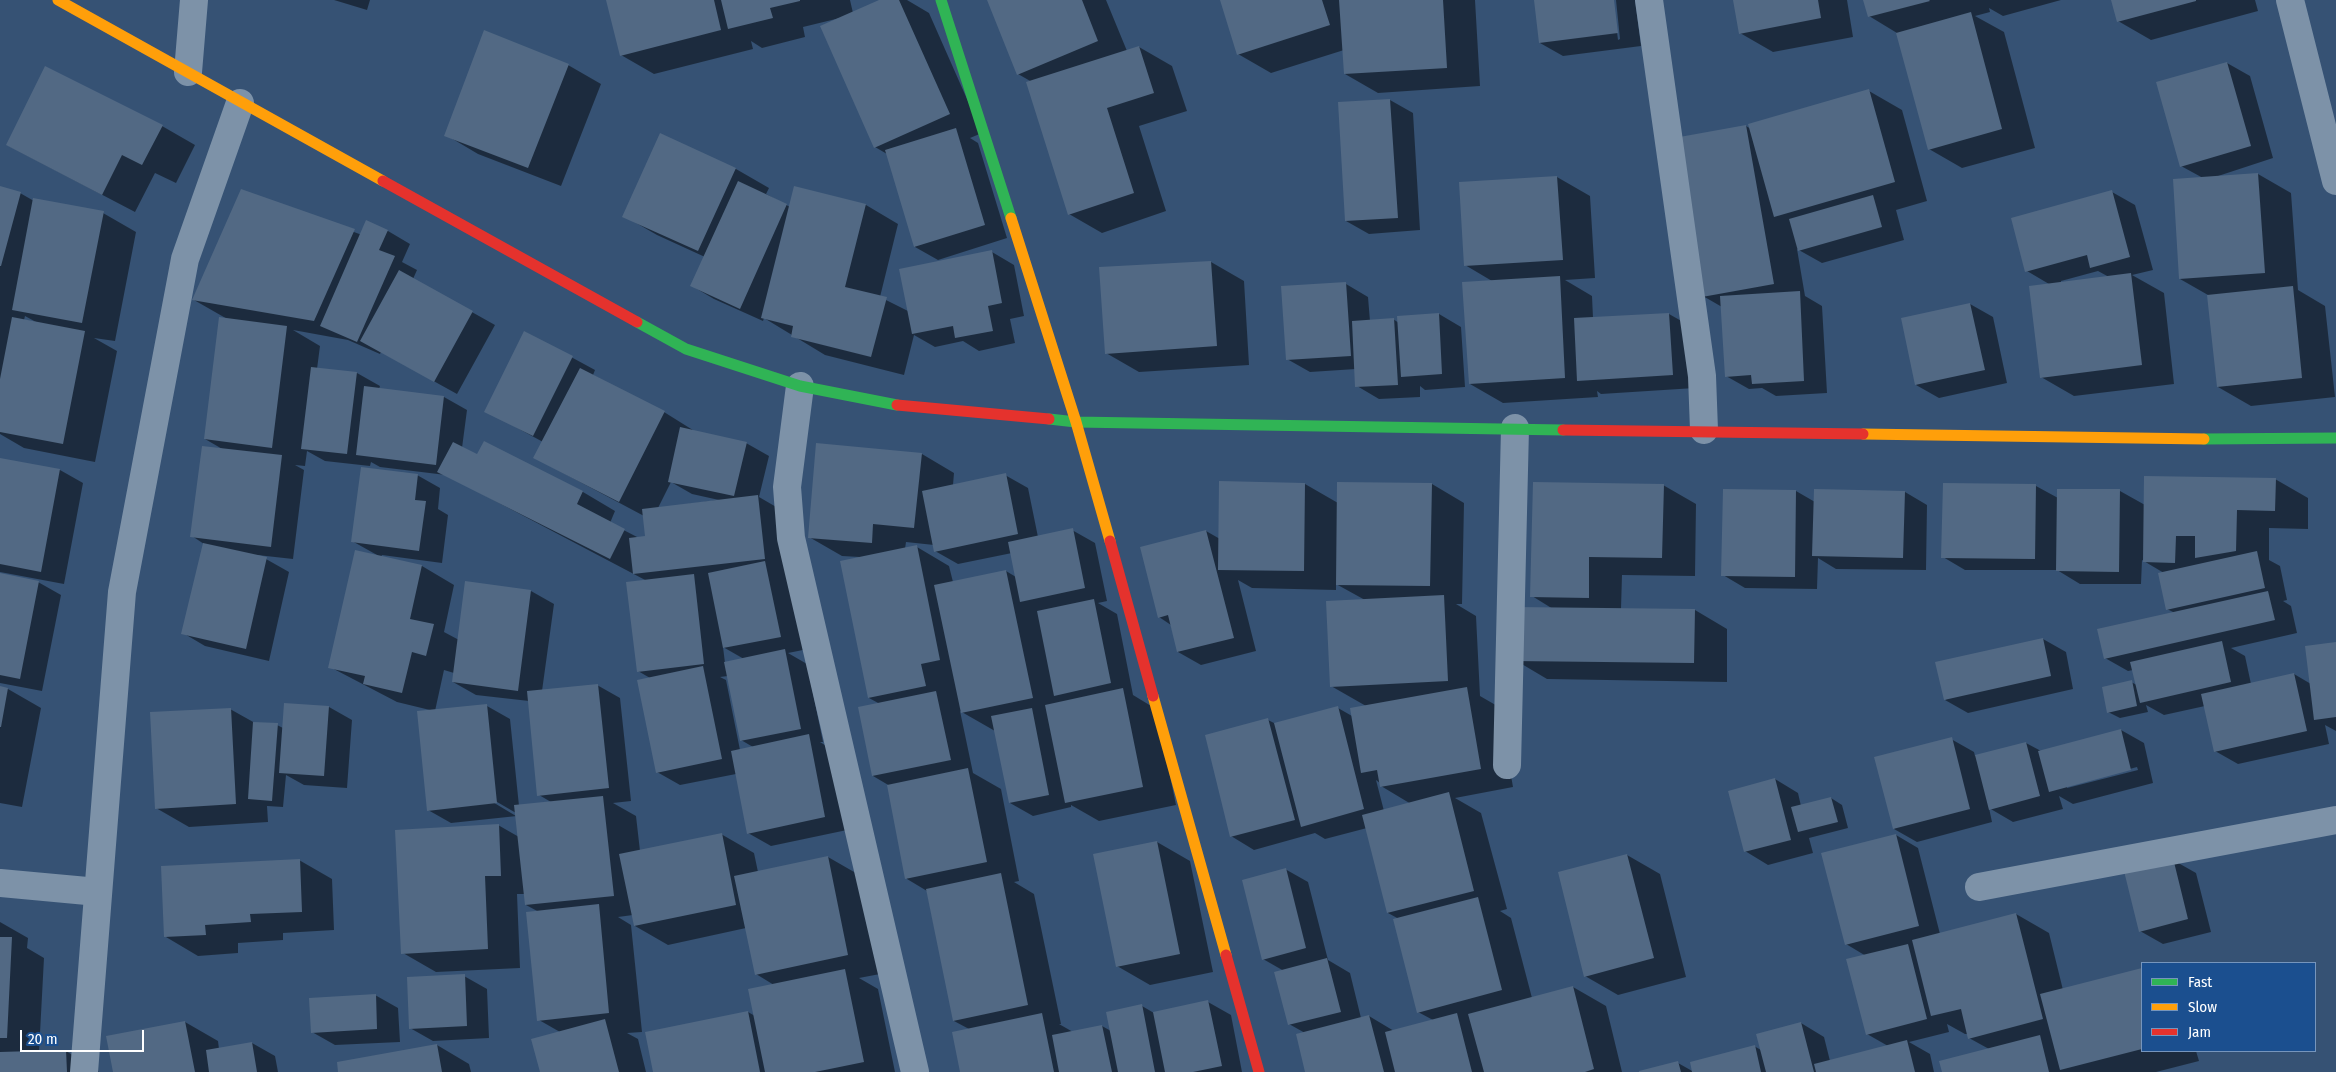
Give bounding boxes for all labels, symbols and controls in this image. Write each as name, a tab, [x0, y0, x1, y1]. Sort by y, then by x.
legend	[2141, 962, 2316, 1052]
text: Fast	[2188, 973, 2212, 991]
text: Slow	[2188, 998, 2217, 1016]
scale bar	[22, 1020, 146, 1052]
text: Jam	[2188, 1023, 2211, 1041]
text: 20 m	[28, 1030, 58, 1048]

